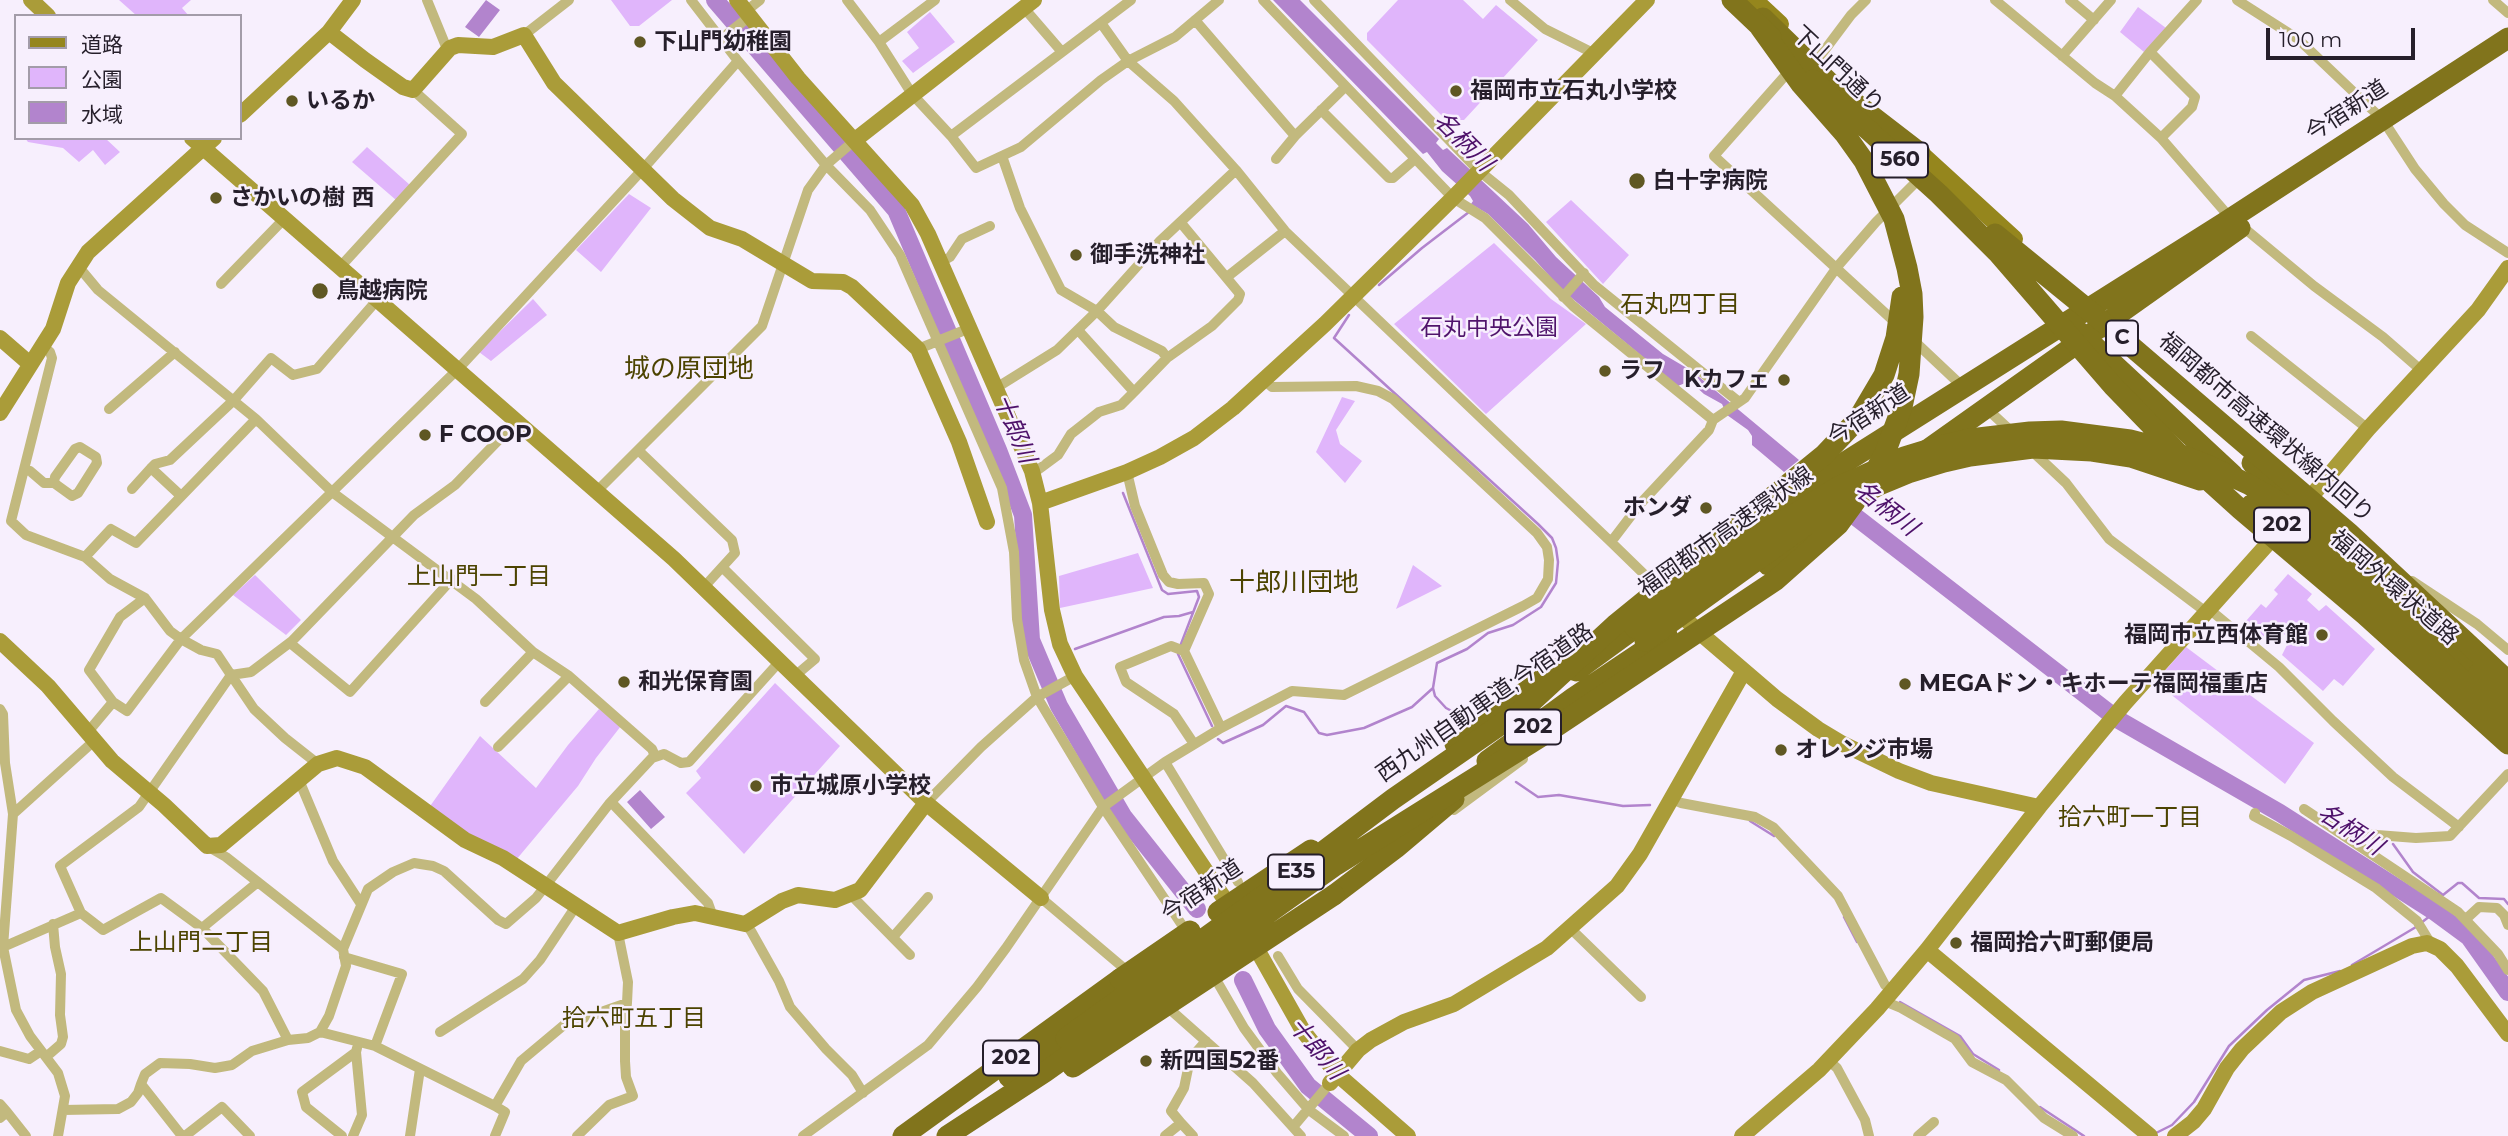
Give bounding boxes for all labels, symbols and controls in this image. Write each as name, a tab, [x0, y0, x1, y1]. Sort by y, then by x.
legend	[14, 14, 242, 140]
scale bar	[2270, 14, 2419, 58]
street label: 下山門通り	[1787, 21, 1889, 119]
text: 100 m	[2279, 27, 2342, 52]
place label: 下山門幼稚園	[654, 28, 792, 56]
text: 道路	[81, 32, 123, 57]
marker: 下山門幼稚園	[632, 34, 648, 50]
text: 公園	[81, 67, 123, 92]
street label: 今宿新道	[2301, 74, 2393, 148]
place label: 福岡市立石丸小学校	[1470, 77, 1677, 105]
marker: 福岡市立石丸小学校	[1448, 83, 1464, 99]
place label: いるか	[306, 87, 375, 115]
marker: いるか	[284, 93, 300, 109]
text: 水域	[81, 102, 123, 127]
water label: 名柄川	[1427, 106, 1499, 178]
road number: 560	[1872, 142, 1928, 178]
place label: 白十字病院	[1653, 167, 1768, 195]
marker: 白十字病院	[1627, 171, 1647, 191]
place label: さかいの樹 西	[230, 184, 375, 212]
marker: さかいの樹 西	[208, 190, 224, 206]
place label: 御手洗神社	[1090, 241, 1205, 269]
marker: 御手洗神社	[1068, 247, 1084, 263]
place label: 鳥越病院	[336, 277, 428, 305]
marker: 鳥越病院	[310, 281, 330, 301]
district label: 石丸四丁目	[1620, 291, 1740, 319]
park label: 石丸中央公園	[1420, 314, 1558, 342]
road number: C	[2106, 320, 2138, 356]
street label: 福岡都市高速環状線内回り	[2153, 327, 2379, 529]
district label: 城の原団地	[624, 353, 754, 385]
place label: ラフ	[1619, 357, 1665, 385]
marker: ラフ	[1597, 363, 1613, 379]
place label: Kカフェ	[1684, 366, 1770, 394]
marker: Kカフェ	[1776, 372, 1792, 388]
street label: 今宿新道	[1823, 378, 1915, 452]
water label: 十郎川	[987, 390, 1041, 468]
place label: F COOP	[439, 421, 532, 449]
marker: F COOP	[417, 427, 433, 443]
street label: 福岡都市高速環状線	[1633, 461, 1819, 603]
water label: 名柄川	[1849, 475, 1923, 543]
place label: ホンダ	[1623, 494, 1692, 522]
marker: ホンダ	[1698, 500, 1714, 516]
road number: 202	[2254, 508, 2310, 542]
street label: 福岡外環状道路	[2324, 525, 2464, 651]
district label: 上山門一丁目	[407, 563, 551, 591]
district label: 十郎川団地	[1229, 567, 1359, 599]
street label: 西九州自動車道;今宿道路	[1371, 618, 1599, 788]
place label: 福岡市立西体育館	[2124, 621, 2308, 649]
marker: 福岡市立西体育館	[2314, 627, 2330, 643]
place label: 和光保育園	[638, 668, 753, 696]
place label: MEGAドン・キホーテ福岡福重店	[1919, 670, 2268, 698]
marker: 和光保育園	[616, 674, 632, 690]
marker: MEGAドン・キホーテ福岡福重店	[1897, 676, 1913, 692]
road number: 202	[1505, 710, 1561, 744]
place label: オレンジ市場	[1795, 736, 1933, 764]
marker: オレンジ市場	[1773, 742, 1789, 758]
place label: 市立城原小学校	[770, 772, 931, 800]
marker: 市立城原小学校	[748, 778, 764, 794]
water label: 名柄川	[2312, 798, 2388, 862]
district label: 拾六町一丁目	[2058, 804, 2202, 832]
street label: 今宿新道	[1156, 854, 1248, 928]
road number: E35	[1268, 854, 1324, 890]
district label: 上山門二丁目	[129, 929, 273, 957]
place label: 福岡拾六町郵便局	[1970, 929, 2154, 957]
marker: 福岡拾六町郵便局	[1948, 935, 1964, 951]
district label: 拾六町五丁目	[562, 1005, 706, 1033]
water label: 十郎川	[1282, 1012, 1350, 1086]
road number: 202	[983, 1040, 1039, 1076]
place label: 新四国52番	[1160, 1047, 1279, 1075]
marker: 新四国52番	[1138, 1053, 1154, 1069]

